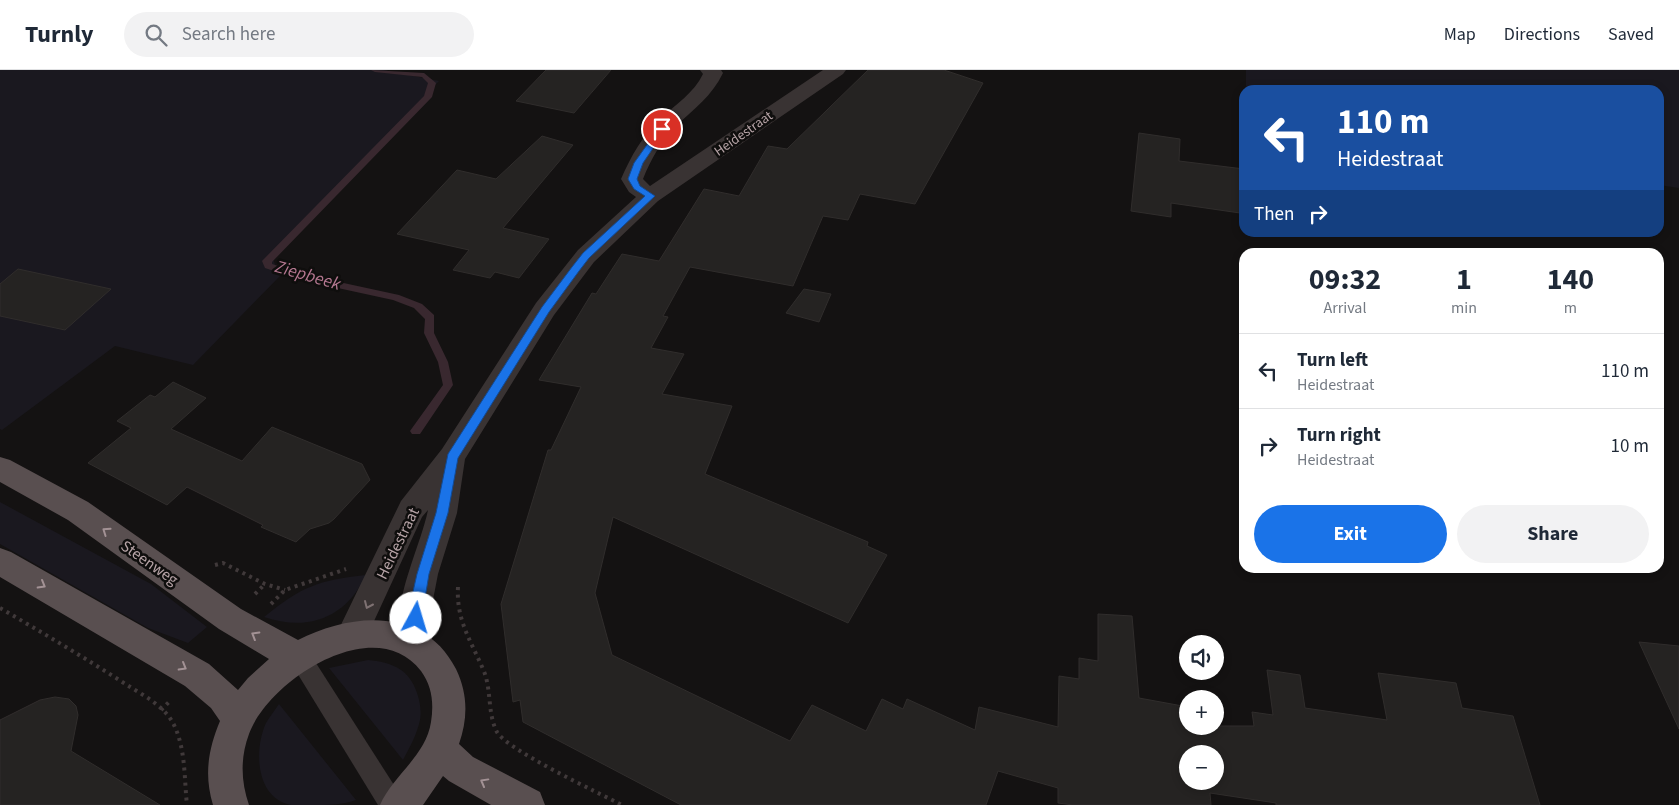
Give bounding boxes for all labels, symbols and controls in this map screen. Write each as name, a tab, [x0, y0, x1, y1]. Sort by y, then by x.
search box	[124, 12, 474, 57]
text: Turnly	[25, 17, 94, 52]
icon: search	[142, 21, 170, 49]
text: Search here	[182, 21, 275, 48]
text: Map	[1444, 22, 1476, 47]
text: Directions	[1504, 22, 1580, 47]
text: Saved	[1608, 22, 1654, 47]
text: 110 m	[1337, 97, 1429, 147]
icon: left	[1254, 105, 1319, 170]
street label: Heidestraat	[710, 106, 777, 161]
pin	[641, 108, 683, 150]
icon: arrive	[648, 115, 676, 143]
text: Heidestraat	[1337, 143, 1443, 175]
icon: right	[1304, 200, 1332, 228]
text: Then	[1254, 201, 1294, 228]
water label: Ziepbeek	[271, 254, 344, 297]
text: 09:32	[1309, 258, 1381, 301]
text: 1	[1456, 258, 1472, 301]
text: 140	[1547, 258, 1594, 301]
text: Arrival	[1323, 297, 1366, 319]
text: min	[1451, 297, 1477, 319]
text: m	[1564, 297, 1577, 319]
text: Turn left	[1297, 347, 1368, 374]
icon: left	[1254, 357, 1282, 385]
text: 110 m	[1601, 358, 1649, 385]
text: Heidestraat	[1297, 374, 1374, 396]
text: Turn right	[1297, 422, 1381, 449]
icon: right	[1254, 432, 1282, 460]
text: 10 m	[1611, 433, 1649, 460]
text: Heidestraat	[1297, 449, 1374, 471]
street label: Heidestraat	[371, 503, 425, 583]
button: Exit	[1254, 505, 1447, 563]
button: Share	[1457, 505, 1649, 563]
one-way arrow	[102, 528, 111, 537]
street label: Steenweg	[116, 535, 182, 591]
one-way arrow	[37, 579, 46, 589]
position arrow	[389, 591, 441, 643]
one-way arrow	[363, 600, 374, 609]
one-way arrow	[252, 631, 261, 641]
map controls	[1179, 635, 1224, 790]
button: sound	[1179, 635, 1224, 680]
one-way arrow	[177, 660, 186, 670]
button: +	[1179, 690, 1224, 735]
button: −	[1179, 745, 1224, 790]
one-way arrow	[480, 778, 489, 788]

